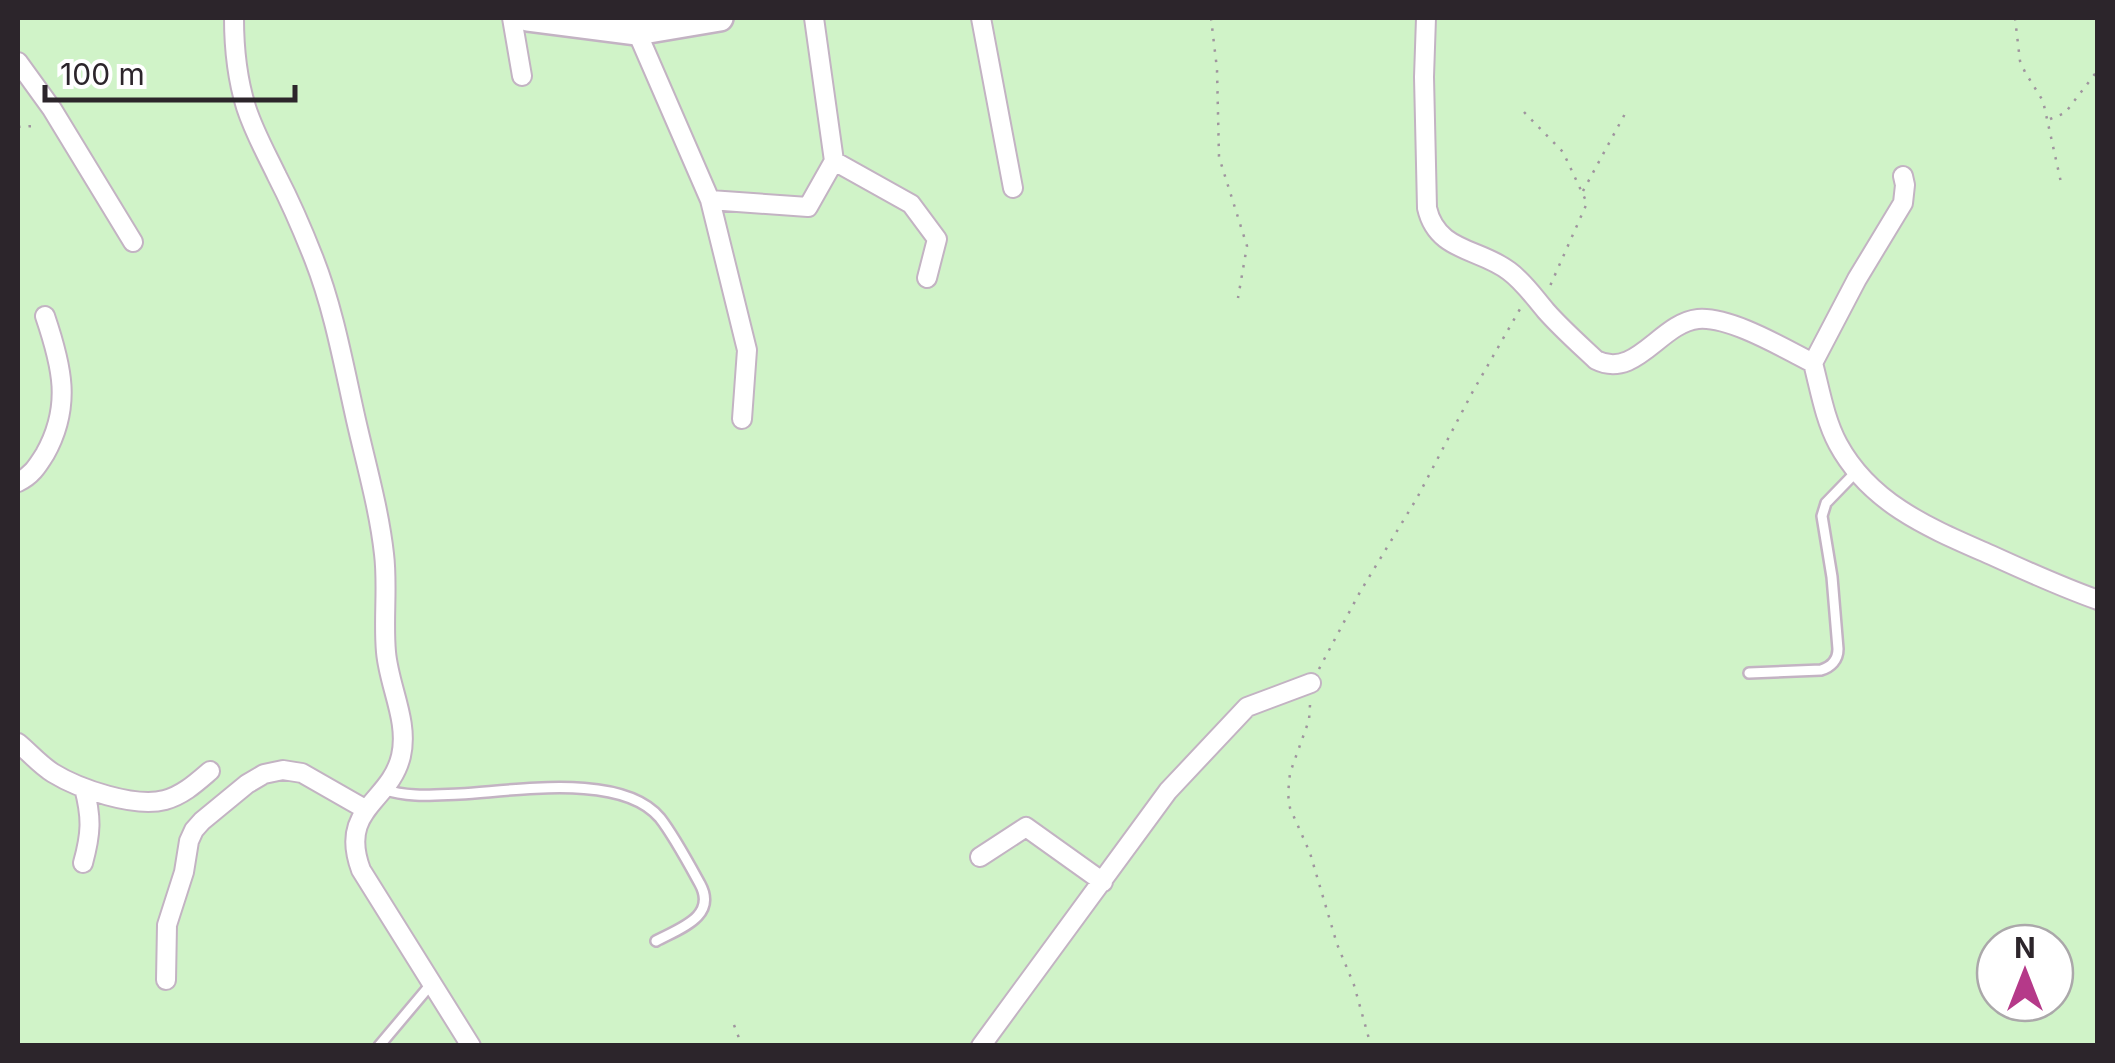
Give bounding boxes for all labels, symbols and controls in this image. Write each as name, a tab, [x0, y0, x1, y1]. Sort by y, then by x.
scale bar	[45, 40, 295, 102]
text: 100 m	[60, 56, 145, 92]
north arrow	[1975, 923, 2075, 1023]
text: N	[2014, 931, 2036, 965]

